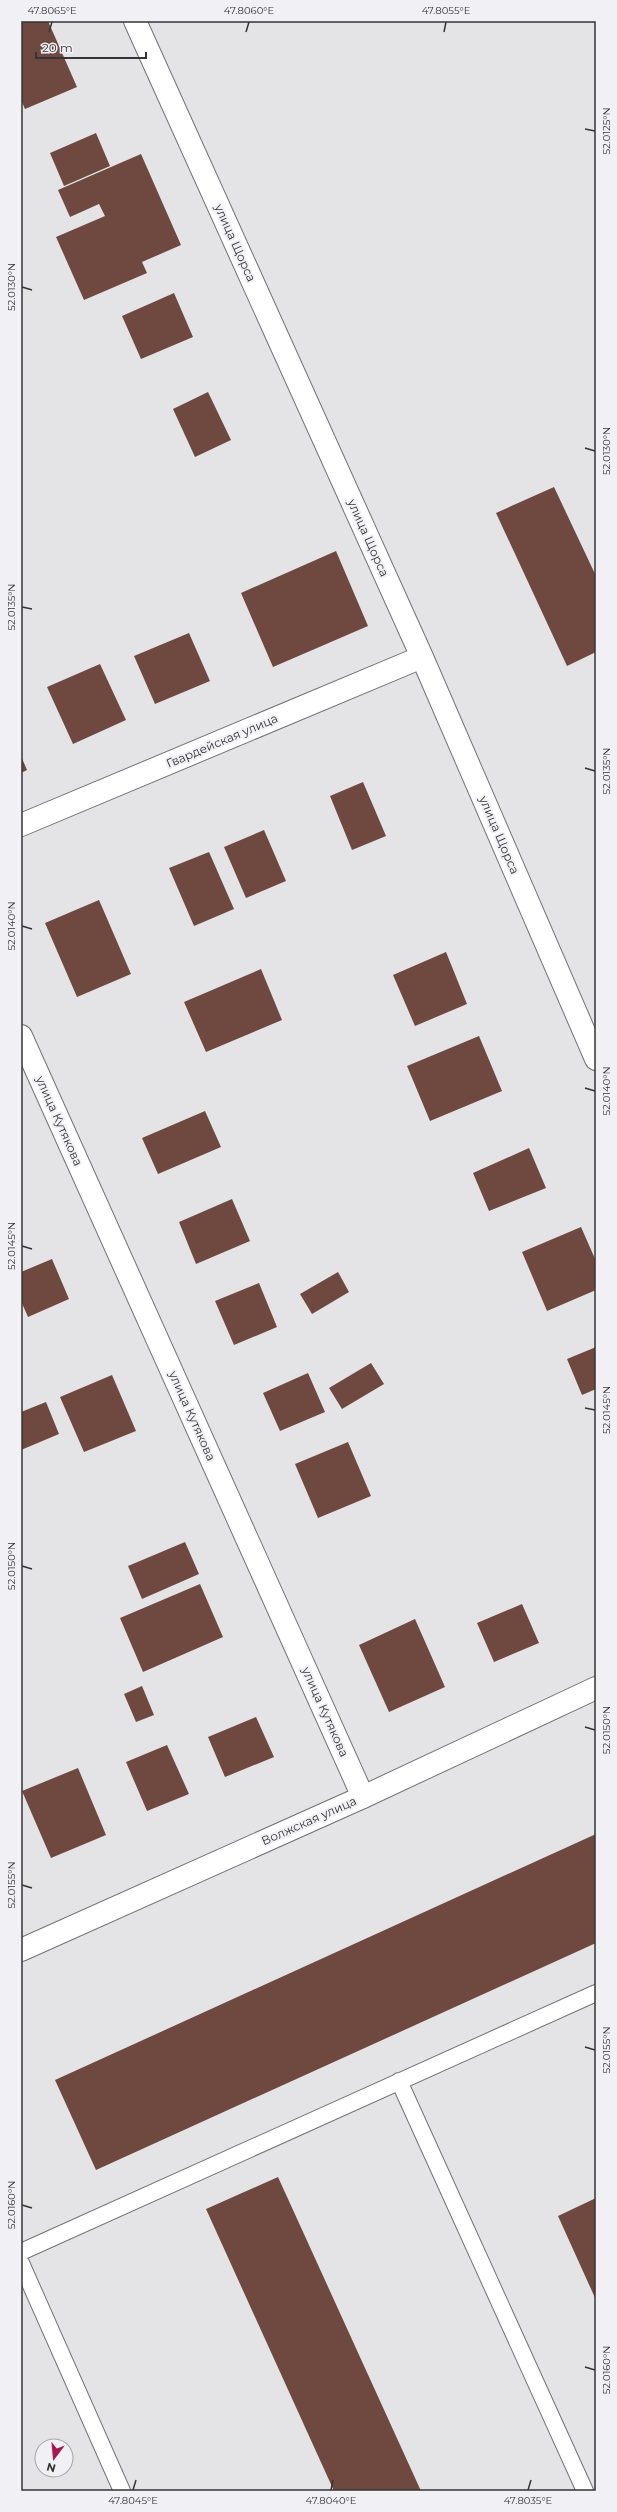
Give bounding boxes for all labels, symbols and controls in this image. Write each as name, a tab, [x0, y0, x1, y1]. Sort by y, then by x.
text: 47.8065°E	[27, 4, 77, 17]
text: 47.8060°E	[224, 4, 274, 17]
text: 47.8055°E	[422, 4, 471, 17]
scale bar	[36, 34, 146, 60]
text: 20 m	[42, 40, 73, 55]
text: 52.0125°N	[600, 107, 613, 155]
street label: улица Щорса	[211, 201, 259, 284]
text: 52.0130°N	[5, 263, 18, 311]
text: 52.0130°N	[600, 427, 613, 475]
street label: улица Щорса	[344, 496, 392, 579]
text: 52.0135°N	[5, 584, 18, 631]
street label: Гвардейская улица	[164, 710, 280, 771]
text: 52.0135°N	[600, 748, 613, 795]
street label: улица Щорса	[476, 793, 523, 876]
text: 52.0140°N	[5, 901, 18, 951]
text: 52.0140°N	[600, 1066, 613, 1116]
street label: улица Кутякова	[32, 1073, 86, 1168]
text: 52.0145°N	[5, 1222, 18, 1270]
street label: улица Кутякова	[165, 1368, 219, 1463]
text: 52.0145°N	[600, 1386, 613, 1434]
text: 52.0150°N	[5, 1542, 18, 1590]
street label: улица Кутякова	[298, 1664, 352, 1759]
text: 52.0150°N	[600, 1706, 613, 1754]
street label: Волжская улица	[259, 1793, 359, 1848]
text: 52.0155°N	[5, 1861, 18, 1909]
text: 52.0155°N	[600, 2026, 613, 2074]
text: 52.0160°N	[5, 2181, 18, 2229]
text: 52.0160°N	[600, 2346, 613, 2394]
north arrow	[34, 2438, 74, 2478]
text: N	[45, 2460, 57, 2476]
text: 47.8045°E	[108, 2494, 158, 2507]
text: 47.8040°E	[306, 2494, 357, 2507]
text: 47.8035°E	[504, 2494, 553, 2507]

